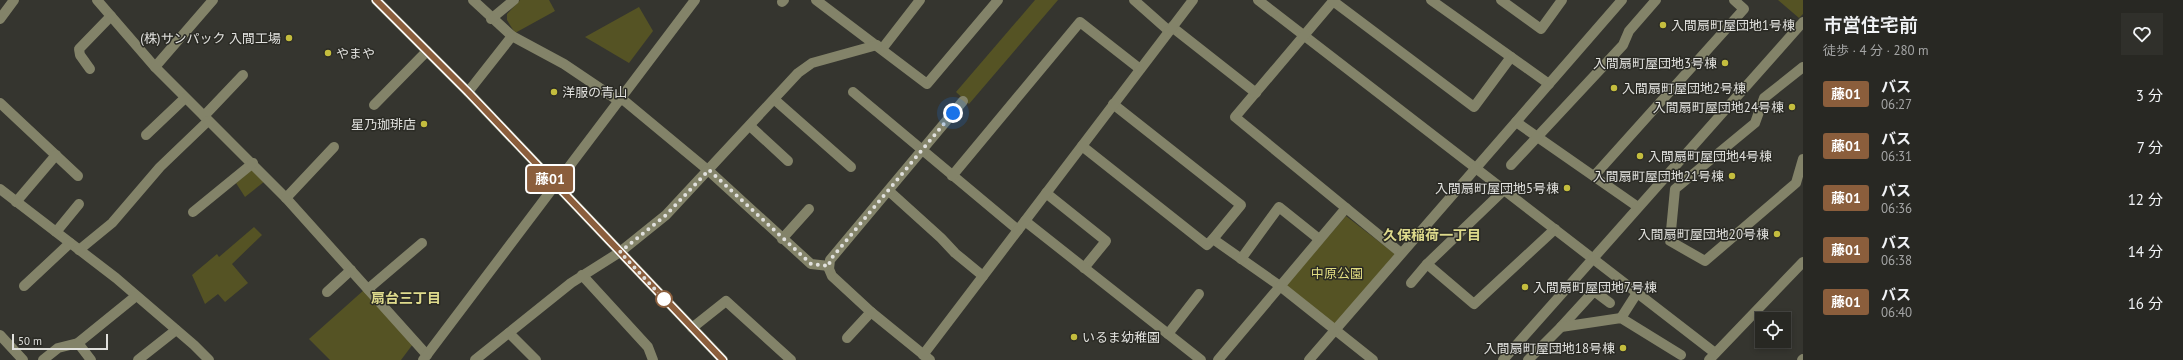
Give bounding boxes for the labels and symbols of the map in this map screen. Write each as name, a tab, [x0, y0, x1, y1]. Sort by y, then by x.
place label: 入間扇町屋団地1号棟	[1671, 17, 1795, 34]
marker: 入間扇町屋団地1号棟	[1658, 20, 1668, 30]
place label: (株)サンパック 入間工場	[140, 30, 281, 47]
marker: (株)サンパック 入間工場	[284, 33, 294, 43]
place label: やまや	[336, 45, 375, 62]
marker: やまや	[323, 48, 333, 58]
place label: 入間扇町屋団地3号棟	[1593, 55, 1717, 72]
marker: 入間扇町屋団地3号棟	[1720, 58, 1730, 68]
place label: 入間扇町屋団地2号棟	[1622, 80, 1746, 97]
marker: 入間扇町屋団地2号棟	[1609, 83, 1619, 93]
place label: 洋服の青山	[562, 84, 627, 101]
marker: 洋服の青山	[549, 87, 559, 97]
place label: 入間扇町屋団地24号棟	[1653, 99, 1784, 116]
marker: 入間扇町屋団地24号棟	[1787, 102, 1797, 112]
your location	[943, 103, 963, 123]
place label: 星乃珈琲店	[351, 116, 416, 133]
marker: 星乃珈琲店	[419, 119, 429, 129]
place label: 入間扇町屋団地4号棟	[1648, 148, 1772, 165]
marker: 入間扇町屋団地4号棟	[1635, 151, 1645, 161]
line badge: 藤01	[527, 166, 573, 192]
place label: 入間扇町屋団地21号棟	[1593, 168, 1724, 185]
marker: 入間扇町屋団地21号棟	[1727, 171, 1737, 181]
place label: 入間扇町屋団地5号棟	[1435, 180, 1559, 197]
marker: 入間扇町屋団地5号棟	[1562, 183, 1572, 193]
district label: 久保稲荷一丁目	[1383, 226, 1481, 244]
place label: 入間扇町屋団地20号棟	[1638, 226, 1769, 243]
marker: 入間扇町屋団地20号棟	[1772, 229, 1782, 239]
park label: 中原公園	[1311, 265, 1363, 282]
place label: 入間扇町屋団地7号棟	[1533, 279, 1657, 296]
marker: 入間扇町屋団地7号棟	[1520, 282, 1530, 292]
district label: 扇台三丁目	[371, 289, 441, 307]
unlabelled marker	[655, 290, 673, 308]
place label: いるま幼稚園	[1082, 329, 1160, 346]
scale bar	[12, 332, 108, 351]
marker: いるま幼稚園	[1069, 332, 1079, 342]
place label: 入間扇町屋団地18号棟	[1484, 340, 1615, 357]
marker: 入間扇町屋団地18号棟	[1618, 343, 1628, 353]

